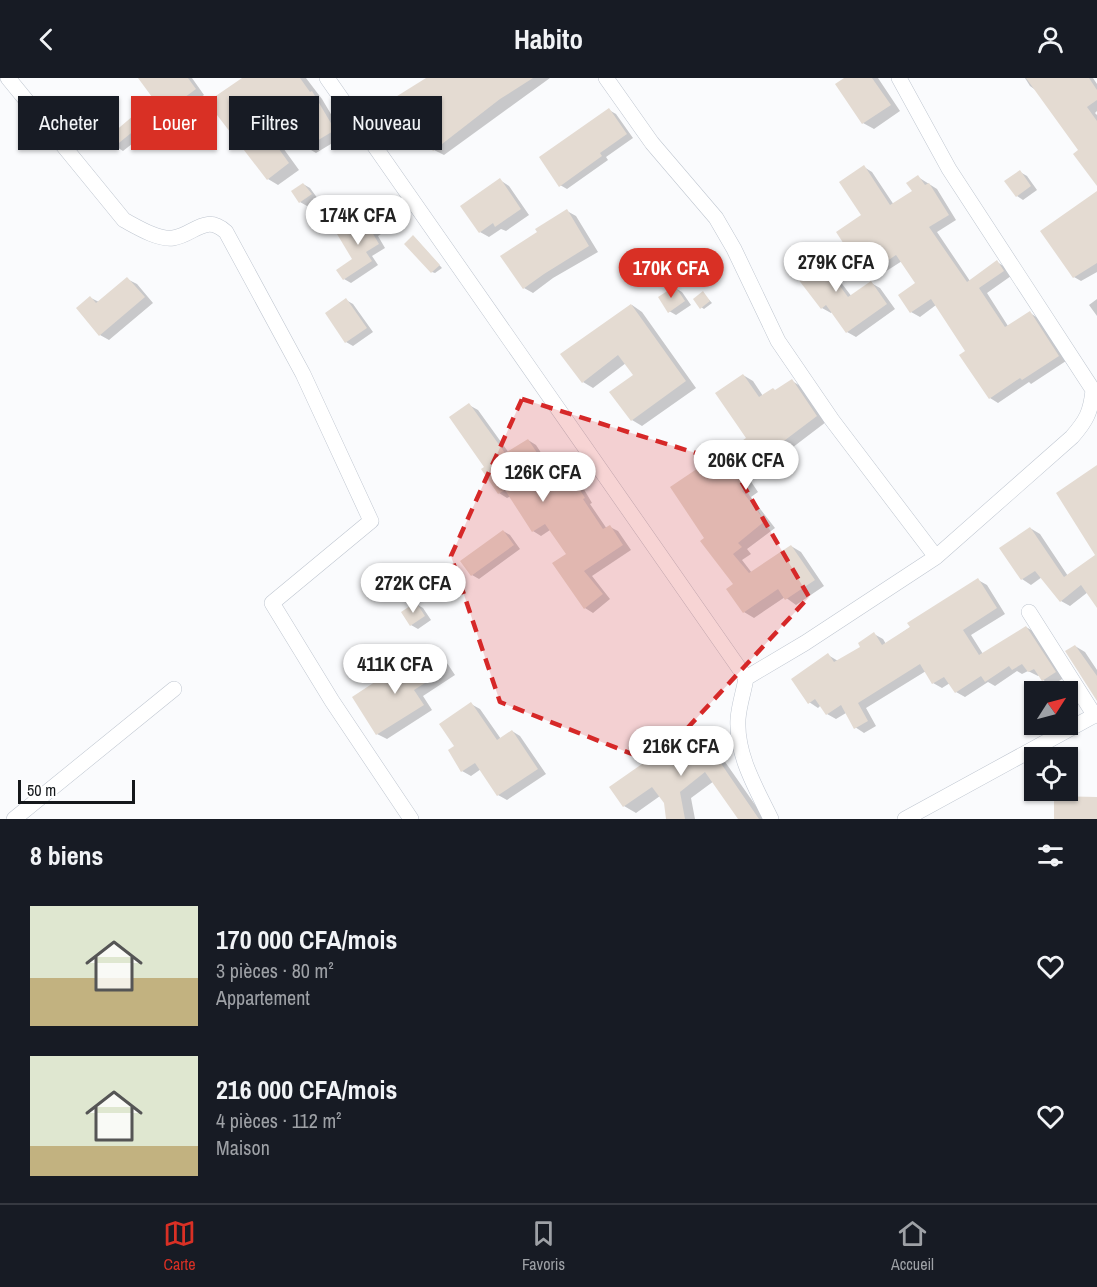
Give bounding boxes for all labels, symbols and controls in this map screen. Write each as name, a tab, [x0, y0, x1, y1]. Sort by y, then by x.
text: Habito	[514, 21, 583, 57]
icon: back	[30, 23, 63, 56]
icon: person	[1034, 23, 1067, 56]
chip: Acheter	[18, 96, 119, 150]
chip: Louer	[131, 96, 217, 150]
chip: Filtres	[229, 96, 319, 150]
chip: Nouveau	[331, 96, 442, 150]
pin: 174K CFA	[296, 195, 420, 246]
text: 174K CFA	[320, 201, 396, 228]
pin: 279K CFA	[774, 242, 898, 293]
pin: 170K CFA	[609, 248, 733, 299]
text: 279K CFA	[798, 248, 874, 275]
text: 170K CFA	[633, 254, 709, 281]
pin: 206K CFA	[684, 440, 808, 491]
text: 206K CFA	[708, 446, 784, 473]
pin: 126K CFA	[481, 452, 605, 503]
text: 126K CFA	[505, 458, 581, 485]
pin: 272K CFA	[351, 563, 475, 614]
text: 272K CFA	[375, 569, 451, 596]
pin: 411K CFA	[333, 644, 457, 695]
text: 411K CFA	[357, 650, 433, 677]
north arrow	[1024, 681, 1078, 735]
map controls	[1024, 681, 1078, 801]
pin: 216K CFA	[619, 726, 743, 777]
text: 216K CFA	[643, 732, 719, 759]
button: locate	[1024, 747, 1078, 801]
scale bar	[18, 777, 135, 804]
text: 50 m	[27, 779, 56, 801]
text: 8 biens	[30, 838, 103, 873]
icon: filters	[1034, 839, 1067, 872]
text: 170 000 CFA/mois	[216, 922, 397, 957]
icon: home	[78, 930, 150, 1002]
icon: heart	[1034, 950, 1067, 983]
text: 3 pièces · 80 m²	[216, 957, 334, 984]
text: Appartement	[216, 984, 310, 1011]
text: 216 000 CFA/mois	[216, 1072, 397, 1107]
icon: home	[78, 1080, 150, 1152]
icon: heart	[1034, 1100, 1067, 1133]
text: 4 pièces · 112 m²	[216, 1107, 342, 1134]
text: Maison	[216, 1134, 270, 1161]
tab: Carte	[163, 1217, 196, 1275]
tab: Favoris	[522, 1217, 565, 1275]
tab: Accueil	[891, 1217, 934, 1275]

